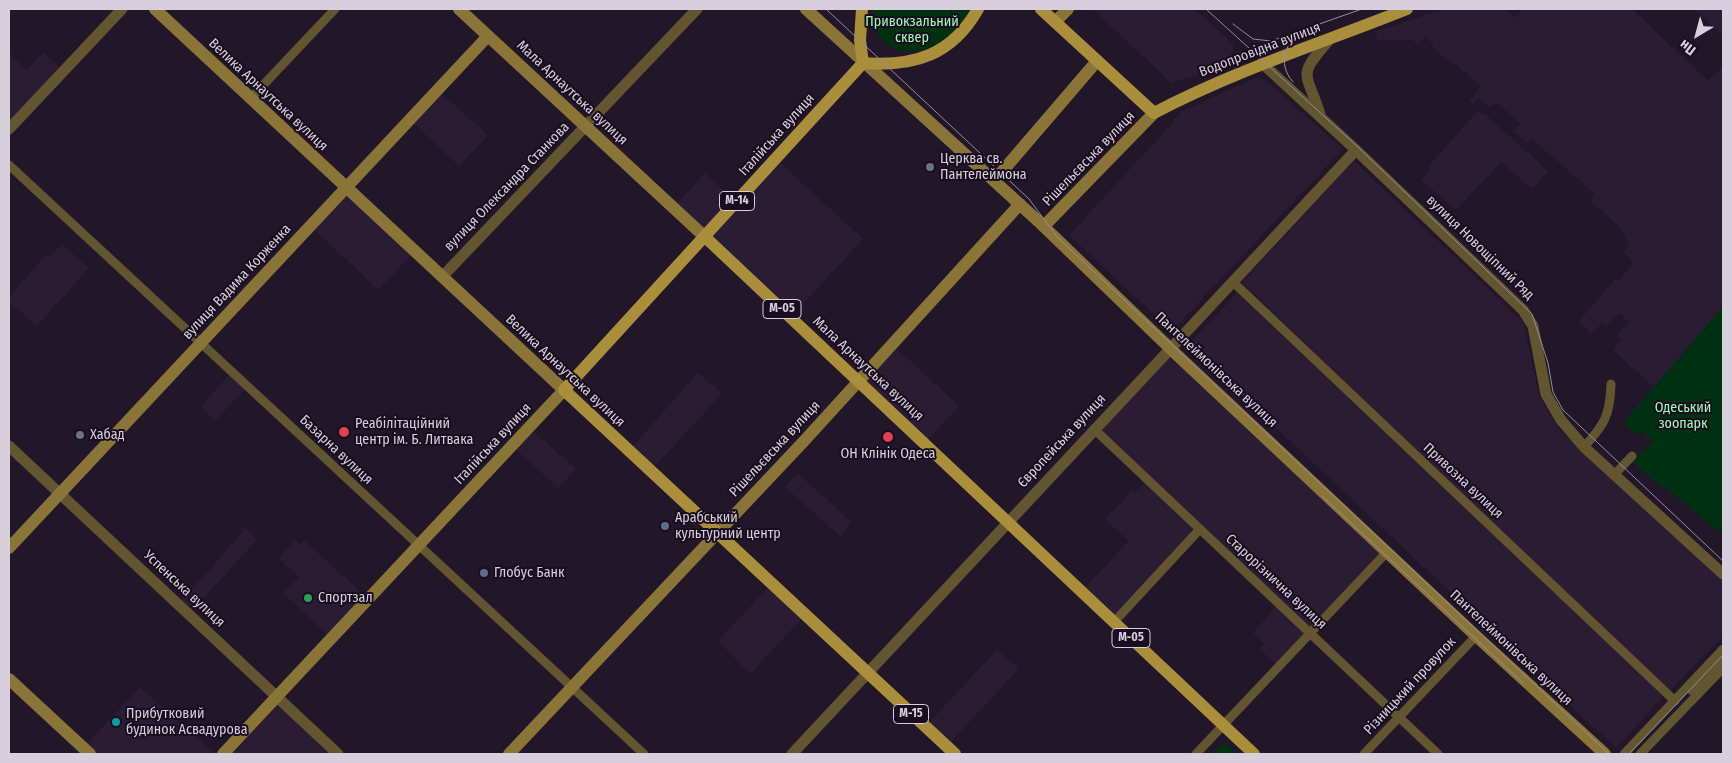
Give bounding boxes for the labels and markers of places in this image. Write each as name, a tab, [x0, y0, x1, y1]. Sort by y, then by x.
place label: Церква св. Пантелеймона	[940, 151, 1027, 184]
marker: Церква св. Пантелеймона	[924, 161, 936, 173]
place label: Реабілітаційний центр ім. Б. Литвака	[355, 416, 473, 448]
marker: Реабілітаційний центр ім. Б. Литвака	[337, 425, 351, 439]
place label: Хабад	[90, 427, 125, 443]
marker: Хабад	[74, 429, 86, 441]
marker: ОН Клінік Одеса	[881, 430, 895, 444]
place label: ОН Клінік Одеса	[841, 446, 935, 462]
place label: Арабський культурний центр	[675, 510, 781, 542]
marker: Арабський культурний центр	[659, 520, 671, 532]
place label: Глобус Банк	[494, 565, 565, 581]
marker: Глобус Банк	[478, 567, 490, 579]
place label: Спортзал	[318, 590, 373, 606]
marker: Спортзал	[302, 592, 314, 604]
place label: Прибутковий будинок Асвадурова	[126, 706, 248, 739]
marker: Прибутковий будинок Асвадурова	[110, 716, 122, 728]

